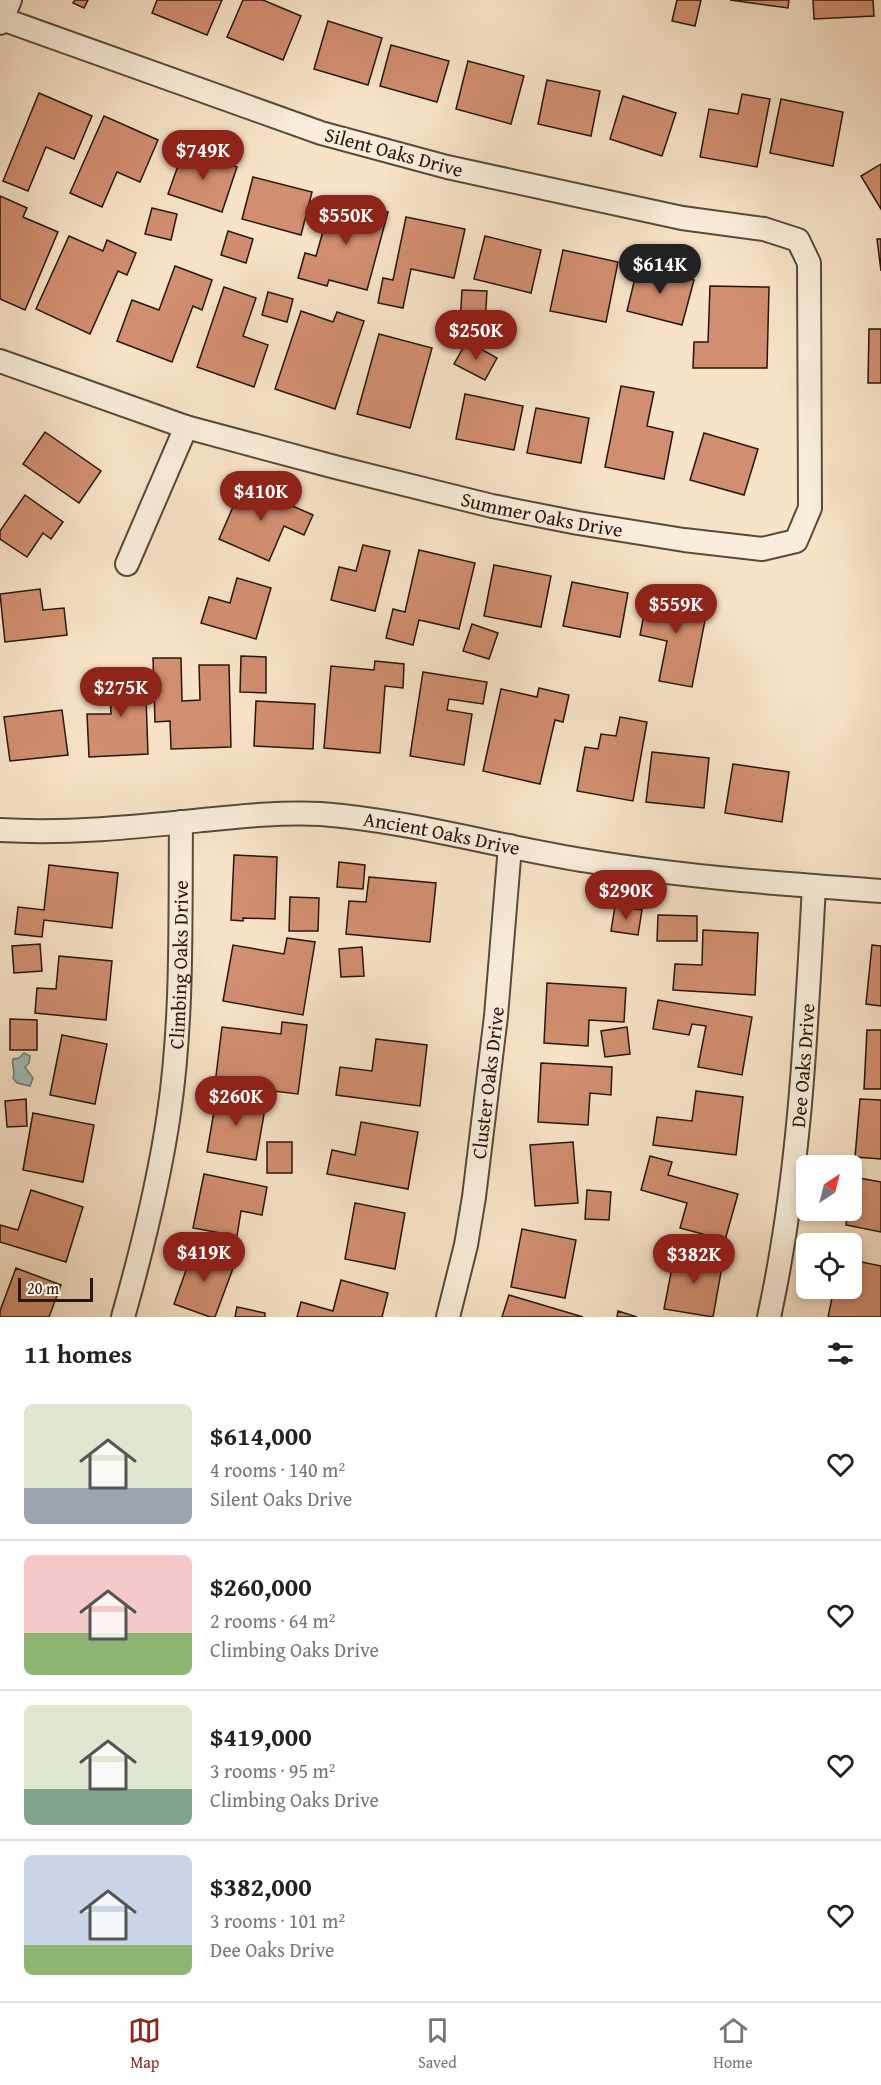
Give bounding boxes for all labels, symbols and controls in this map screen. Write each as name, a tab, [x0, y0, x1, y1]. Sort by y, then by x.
street label: Silent Oaks Drive	[322, 119, 466, 184]
pin: $749K	[161, 130, 245, 181]
text: $749K	[176, 135, 230, 164]
pin: $550K	[304, 195, 388, 246]
text: $550K	[319, 200, 373, 229]
pin: $614K	[618, 244, 702, 295]
text: $614K	[633, 249, 687, 278]
pin: $250K	[434, 310, 518, 361]
text: $250K	[449, 315, 503, 344]
pin: $410K	[219, 471, 303, 522]
text: $410K	[234, 476, 288, 505]
street label: Summer Oaks Drive	[458, 484, 625, 544]
pin: $559K	[634, 584, 718, 635]
text: $559K	[649, 589, 703, 618]
pin: $275K	[79, 667, 163, 718]
text: $275K	[94, 672, 148, 701]
street label: Ancient Oaks Drive	[362, 804, 523, 862]
pin: $290K	[584, 870, 668, 921]
text: $290K	[599, 875, 653, 904]
street label: Climbing Oaks Drive	[161, 880, 195, 1050]
street label: Dee Oaks Drive	[783, 1003, 821, 1129]
street label: Cluster Oaks Drive	[464, 1005, 511, 1161]
pin: $260K	[194, 1076, 278, 1127]
text: $260K	[209, 1081, 263, 1110]
north arrow	[796, 1155, 862, 1221]
map controls	[796, 1155, 862, 1299]
pin: $419K	[162, 1232, 246, 1283]
button: locate	[796, 1233, 862, 1299]
pin: $382K	[652, 1234, 736, 1285]
text: $419K	[177, 1237, 231, 1266]
text: $382K	[667, 1239, 721, 1268]
scale bar	[18, 1275, 93, 1302]
text: 20 m	[27, 1276, 59, 1300]
text: 11 homes	[24, 1334, 132, 1373]
icon: filters	[824, 1337, 857, 1370]
text: $614,000	[210, 1416, 312, 1455]
icon: home	[72, 1428, 144, 1500]
icon: heart	[824, 1448, 857, 1481]
text: 4 rooms · 140 m²	[210, 1455, 345, 1484]
text: Silent Oaks Drive	[210, 1484, 352, 1513]
text: $260,000	[210, 1567, 312, 1606]
icon: home	[72, 1579, 144, 1651]
icon: heart	[824, 1599, 857, 1632]
text: 2 rooms · 64 m²	[210, 1606, 336, 1635]
text: Climbing Oaks Drive	[210, 1635, 379, 1664]
text: $419,000	[210, 1717, 312, 1756]
icon: home	[72, 1729, 144, 1801]
icon: heart	[824, 1749, 857, 1782]
text: 3 rooms · 95 m²	[210, 1756, 336, 1785]
text: Climbing Oaks Drive	[210, 1785, 379, 1814]
text: $382,000	[210, 1867, 312, 1906]
icon: home	[72, 1879, 144, 1951]
icon: heart	[824, 1899, 857, 1932]
text: 3 rooms · 101 m²	[210, 1906, 345, 1935]
text: Dee Oaks Drive	[210, 1935, 334, 1964]
tab: Map	[128, 2014, 161, 2074]
tab: Saved	[418, 2014, 457, 2074]
tab: Home	[713, 2014, 753, 2074]

